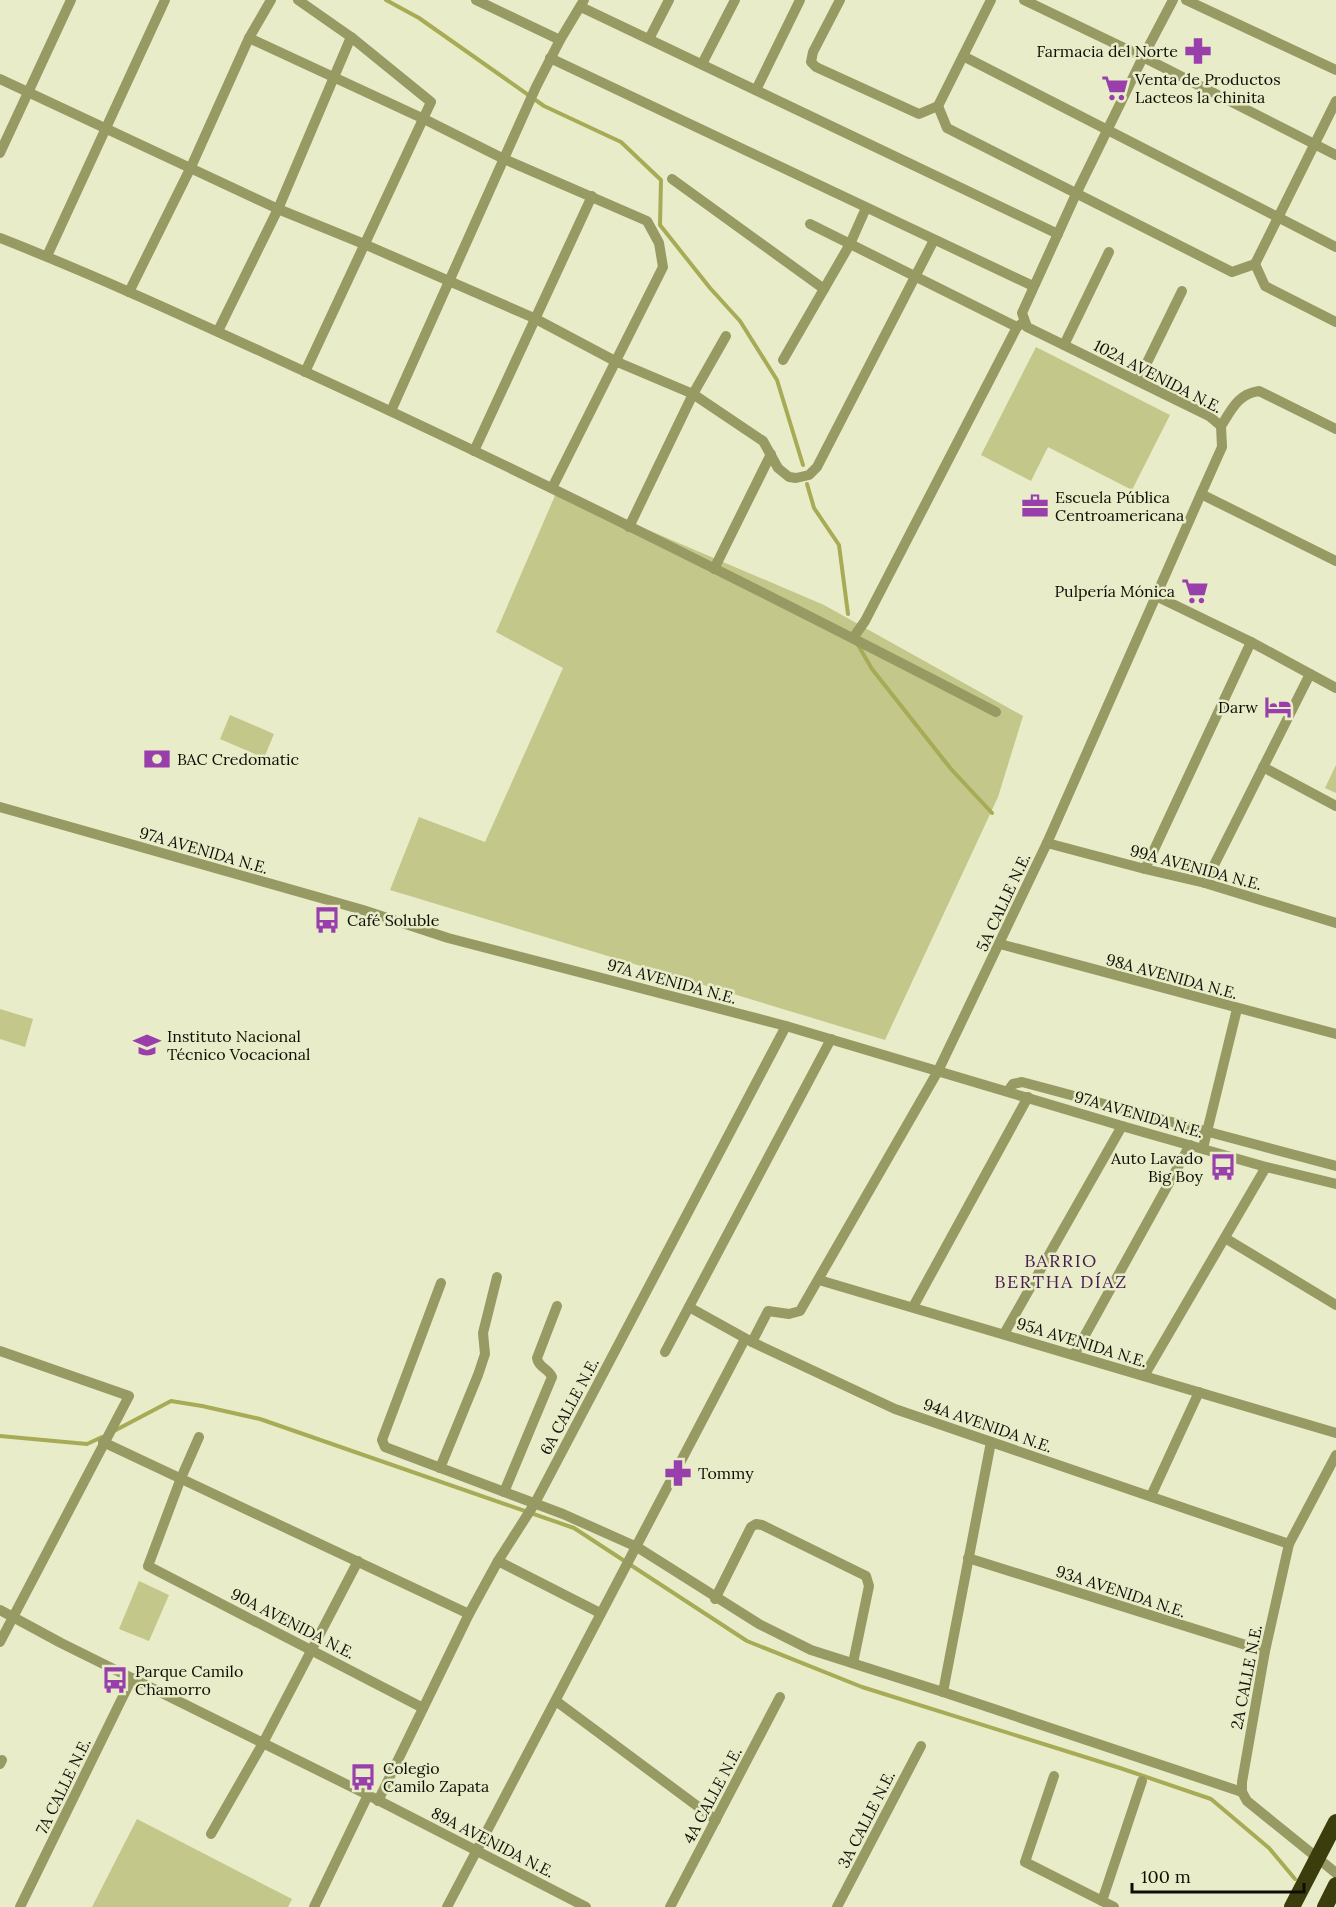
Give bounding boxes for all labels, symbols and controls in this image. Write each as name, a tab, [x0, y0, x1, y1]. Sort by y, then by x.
pharmacy icon: Farmacia del Norte	[1183, 36, 1213, 66]
place label: Farmacia del Norte	[1037, 41, 1178, 61]
place label: Venta de Productos Lacteos la chinita	[1134, 69, 1281, 107]
supermarket icon: Venta de Productos Lacteos la chinita	[1100, 73, 1130, 103]
street label: 102A AVENIDA N.E.	[1090, 335, 1226, 417]
place label: Escuela Pública Centroamericana	[1055, 487, 1184, 525]
office icon: Escuela Pública Centroamericana	[1020, 491, 1050, 521]
supermarket icon: Pulpería Mónica	[1180, 576, 1210, 606]
place label: Pulpería Mónica	[1054, 581, 1175, 601]
hotel icon: Darw	[1263, 692, 1293, 722]
place label: Darw	[1218, 697, 1258, 717]
bank icon: BAC Credomatic	[142, 744, 172, 774]
place label: BAC Credomatic	[177, 749, 299, 769]
street label: 97A AVENIDA N.E.	[137, 822, 271, 878]
street label: 99A AVENIDA N.E.	[1128, 840, 1264, 894]
street label: 5A CALLE N.E.	[971, 850, 1035, 954]
bus stop icon: Café Soluble	[312, 905, 342, 935]
place label: Café Soluble	[347, 910, 440, 930]
street label: 98A AVENIDA N.E.	[1104, 949, 1240, 1003]
street label: 97A AVENIDA N.E.	[605, 954, 739, 1008]
place label: Instituto Nacional Técnico Vocacional	[167, 1026, 310, 1064]
school or university icon: Instituto Nacional Técnico Vocacional	[132, 1030, 162, 1060]
street label: 97A AVENIDA N.E.	[1072, 1086, 1206, 1142]
place label: Auto Lavado Big Boy	[1110, 1148, 1204, 1186]
bus stop icon: Auto Lavado Big Boy	[1208, 1152, 1238, 1182]
district label: BARRIO BERTHA DÍAZ	[994, 1249, 1128, 1293]
street label: 95A AVENIDA N.E.	[1014, 1313, 1150, 1371]
street label: 6A CALLE N.E.	[535, 1354, 603, 1458]
street label: 94A AVENIDA N.E.	[921, 1394, 1055, 1456]
pharmacy icon: Tommy	[663, 1458, 693, 1488]
place label: Tommy	[698, 1463, 754, 1483]
street label: 93A AVENIDA N.E.	[1054, 1561, 1188, 1621]
street label: 90A AVENIDA N.E.	[228, 1583, 358, 1663]
street label: 2A CALLE N.E.	[1226, 1623, 1266, 1731]
place label: Parque Camilo Chamorro	[135, 1661, 243, 1699]
bus stop icon: Parque Camilo Chamorro	[100, 1665, 130, 1695]
street label: 7A CALLE N.E.	[31, 1735, 95, 1837]
street label: 4A CALLE N.E.	[678, 1743, 746, 1847]
place label: Colegio Camilo Zapata	[383, 1758, 489, 1796]
bus stop icon: Colegio Camilo Zapata	[348, 1762, 378, 1792]
street label: 3A CALLE N.E.	[833, 1767, 899, 1871]
street label: 89A AVENIDA N.E.	[428, 1802, 558, 1882]
scale bar	[1132, 1856, 1304, 1894]
text: 100 m	[1141, 1865, 1191, 1888]

